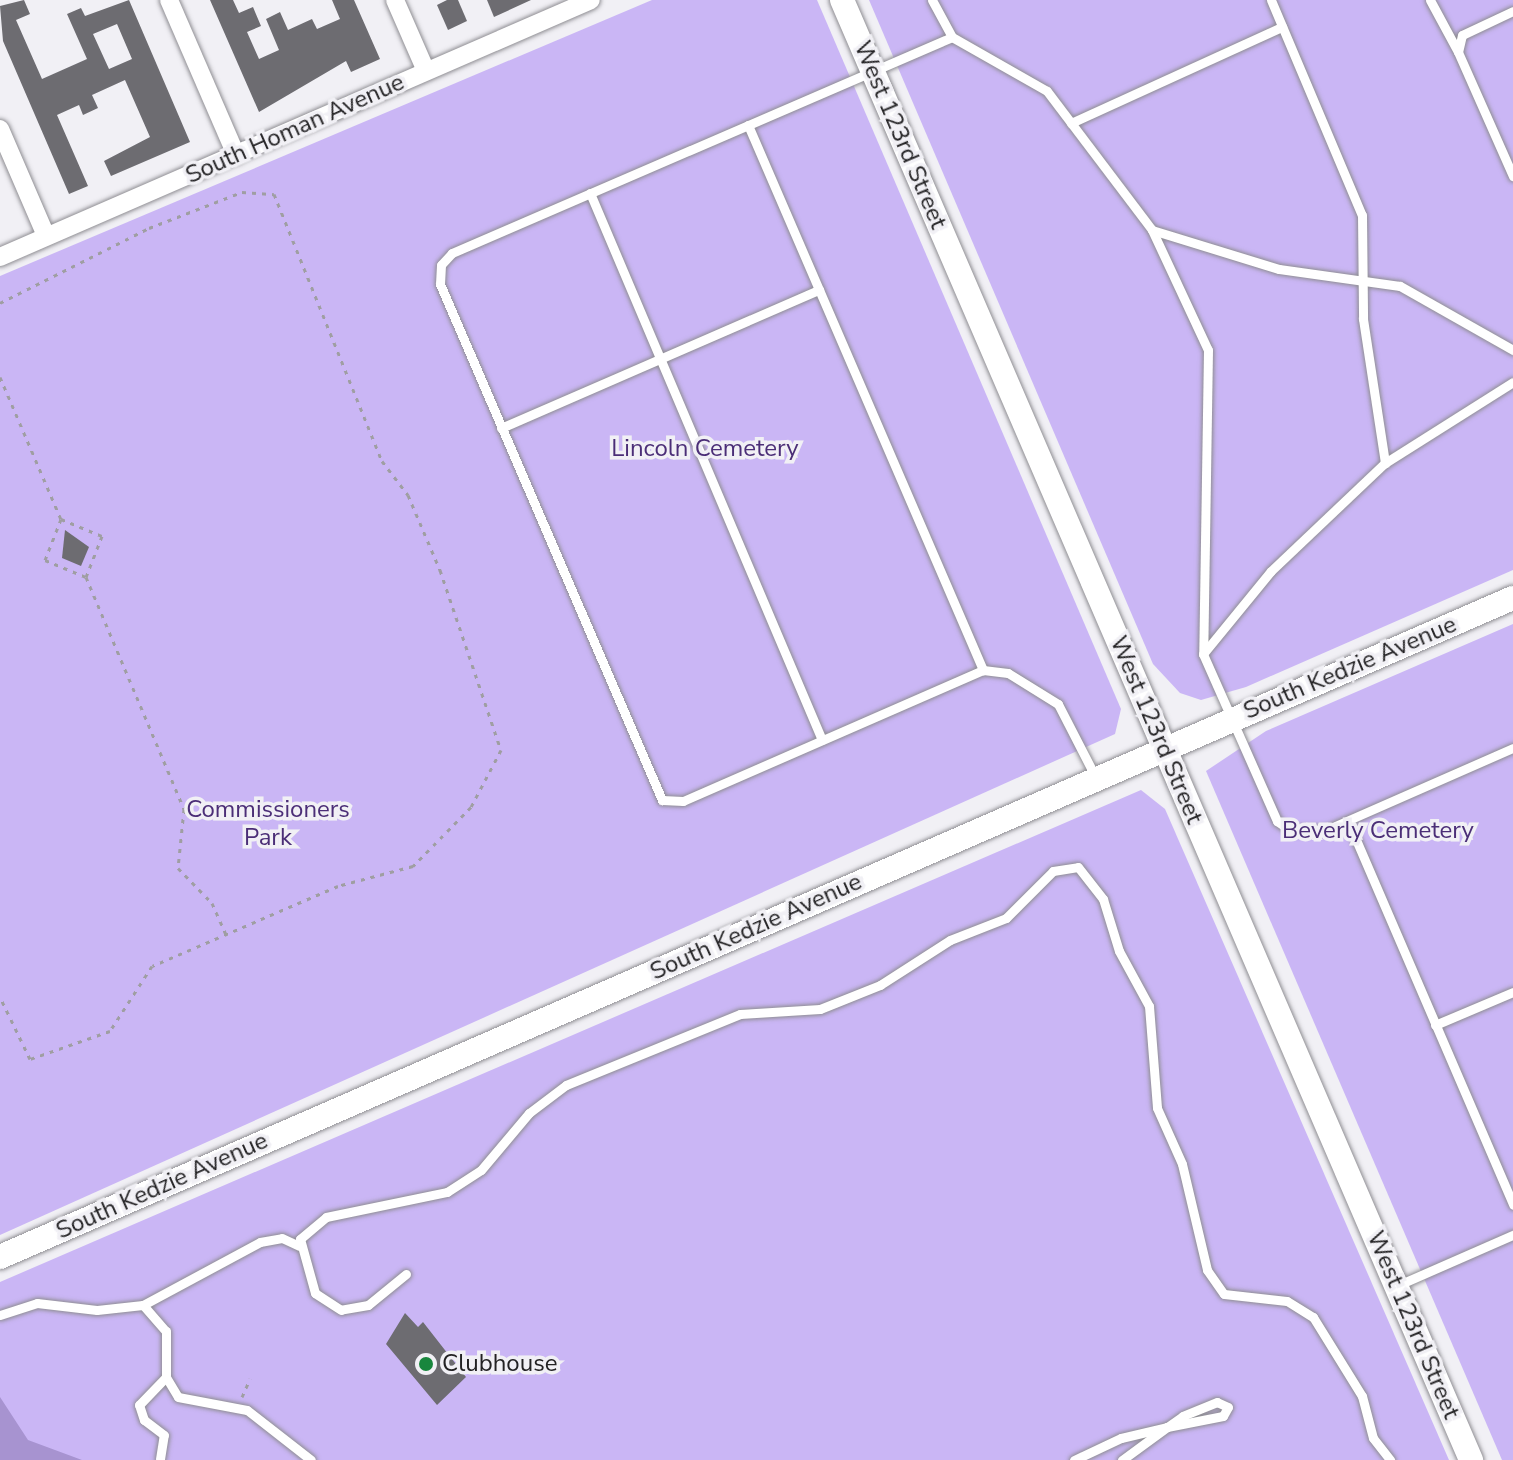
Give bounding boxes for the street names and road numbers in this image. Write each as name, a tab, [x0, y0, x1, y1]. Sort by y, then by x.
street label: West 123rd Street	[847, 37, 953, 233]
street label: South Homan Avenue	[181, 68, 409, 190]
street label: South Kedzie Avenue	[1239, 610, 1461, 726]
street label: West 123rd Street	[1103, 632, 1209, 828]
street label: South Kedzie Avenue	[646, 867, 866, 987]
street label: South Kedzie Avenue	[52, 1126, 272, 1246]
street label: West 123rd Street	[1360, 1227, 1466, 1423]

